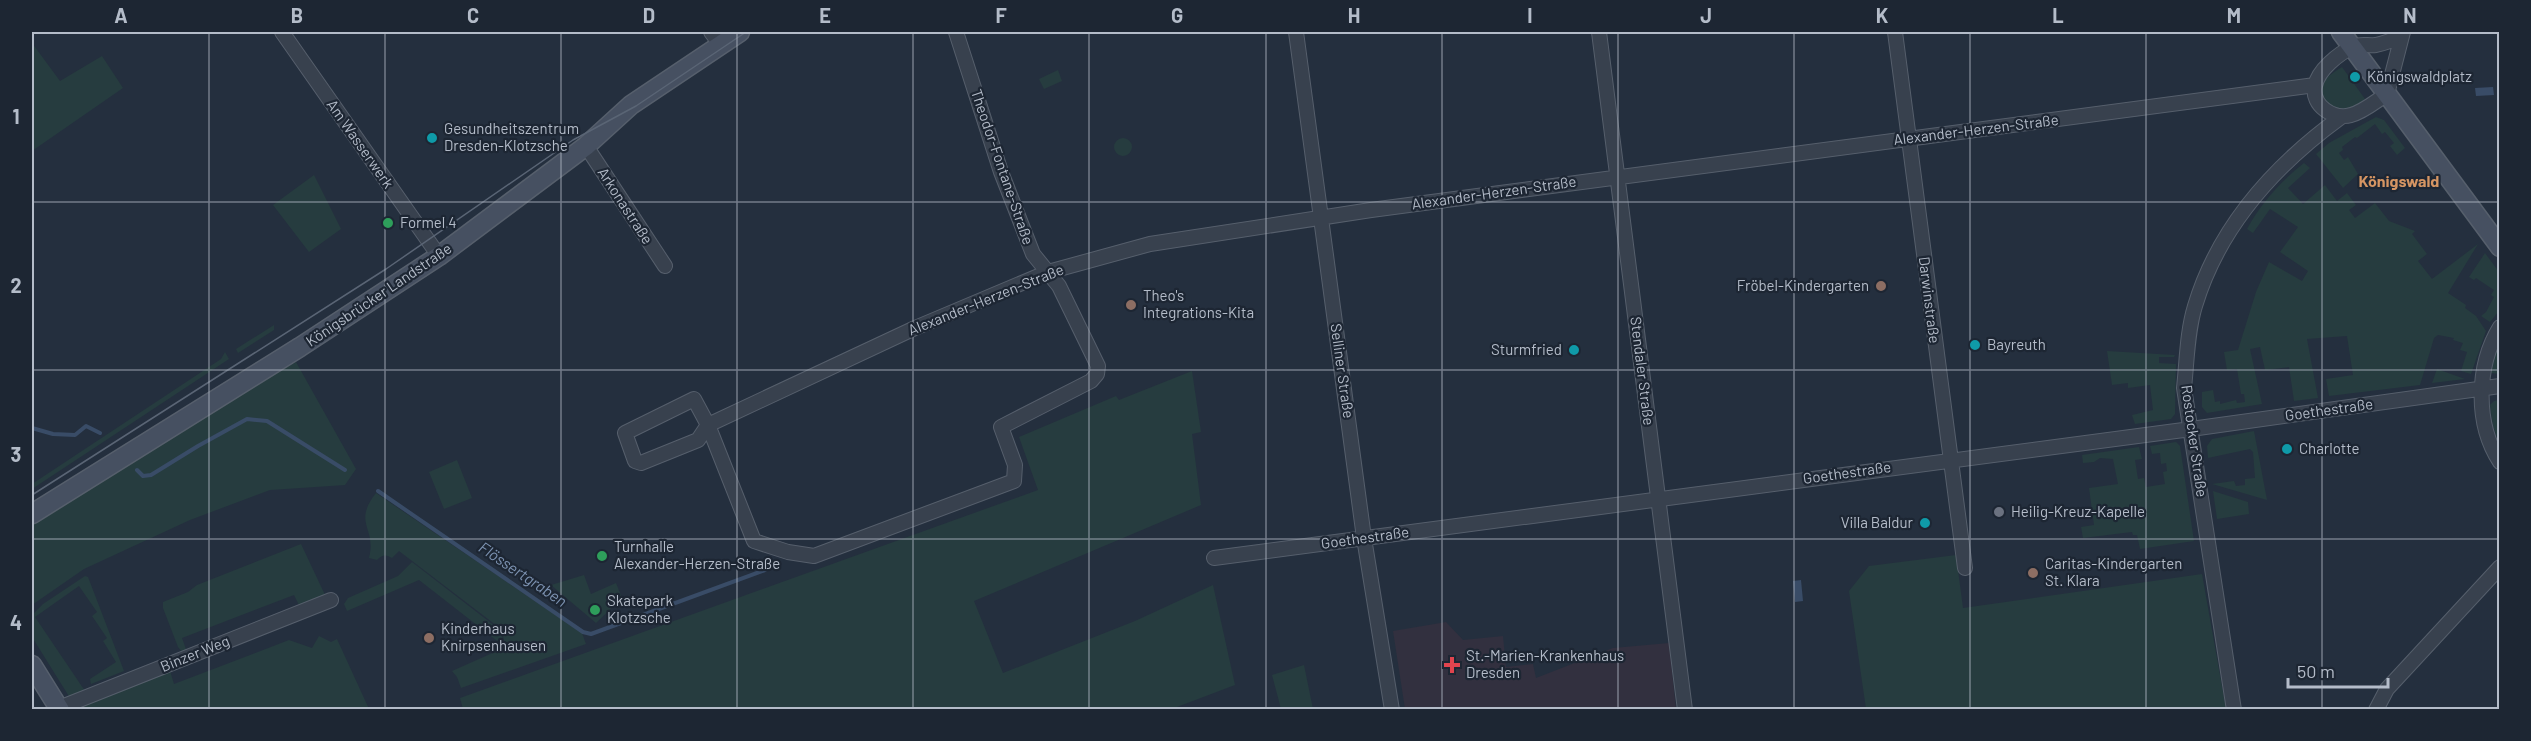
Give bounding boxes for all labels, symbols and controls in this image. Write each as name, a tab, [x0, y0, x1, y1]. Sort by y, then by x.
text: A	[114, 3, 128, 27]
text: B	[291, 3, 303, 27]
text: C	[467, 3, 479, 27]
text: D	[643, 3, 655, 27]
text: E	[819, 3, 831, 27]
text: F	[995, 3, 1007, 27]
text: G	[1171, 3, 1183, 27]
text: H	[1348, 3, 1360, 27]
text: I	[1527, 3, 1533, 27]
text: J	[1700, 3, 1712, 27]
text: K	[1876, 3, 1889, 27]
text: L	[2052, 3, 2064, 27]
text: M	[2227, 3, 2241, 27]
text: N	[2403, 3, 2417, 27]
place label: Königswaldplatz	[2367, 67, 2472, 85]
marker: Königswaldplatz	[2348, 70, 2362, 84]
street label: Theodor-Fontane-Straße	[968, 87, 1038, 247]
street label: Am Wasserwerk	[324, 96, 398, 192]
text: 1	[12, 104, 20, 128]
street label: Alexander-Herzen-Straße	[1892, 110, 2059, 148]
place label: Gesundheitszentrum Dresden-Klotzsche	[444, 119, 579, 154]
marker: Gesundheitszentrum Dresden-Klotzsche	[425, 131, 439, 145]
street label: Arkonastraße	[594, 164, 657, 247]
district label: Königswald	[2359, 171, 2439, 190]
street label: Alexander-Herzen-Straße	[1410, 172, 1577, 212]
place label: Formel 4	[400, 213, 457, 231]
marker: Formel 4	[381, 216, 395, 230]
street label: Königsbrücker Landstraße	[302, 239, 455, 350]
street label: Darwinstraße	[1916, 255, 1944, 344]
street label: Alexander-Herzen-Straße	[905, 260, 1066, 339]
text: 2	[10, 273, 22, 297]
place label: Fröbel-Kindergarten	[1737, 276, 1869, 294]
marker: Fröbel-Kindergarten	[1874, 279, 1888, 293]
place label: Theo's Integrations-Kita	[1143, 286, 1254, 321]
marker: Theo's Integrations-Kita	[1124, 298, 1138, 312]
street label: Stendaler Straße	[1627, 315, 1659, 426]
street label: Selliner Straße	[1327, 322, 1359, 419]
place label: Bayreuth	[1987, 335, 2046, 353]
marker: Bayreuth	[1968, 338, 1982, 352]
place label: Sturmfried	[1491, 340, 1562, 358]
marker: Sturmfried	[1567, 343, 1581, 357]
street label: Rostocker Straße	[2178, 384, 2212, 498]
street label: Goethestraße	[2284, 394, 2374, 424]
place label: Charlotte	[2299, 439, 2360, 457]
text: 3	[11, 442, 21, 466]
marker: Charlotte	[2280, 442, 2294, 456]
street label: Goethestraße	[1802, 457, 1892, 487]
place label: Heilig-Kreuz-Kapelle	[2011, 502, 2145, 520]
marker: Heilig-Kreuz-Kapelle	[1992, 505, 2006, 519]
place label: Villa Baldur	[1841, 513, 1914, 531]
marker: Villa Baldur	[1918, 516, 1932, 530]
street label: Goethestraße	[1320, 522, 1410, 552]
water label: Flössertgraben	[476, 537, 571, 610]
place label: Turnhalle Alexander-Herzen-Straße	[614, 537, 780, 572]
marker: Turnhalle Alexander-Herzen-Straße	[595, 549, 609, 563]
place label: Caritas-Kindergarten St. Klara	[2045, 554, 2182, 589]
marker: Caritas-Kindergarten St. Klara	[2026, 566, 2040, 580]
place label: Skatepark Klotzsche	[607, 591, 673, 626]
marker: Skatepark Klotzsche	[588, 603, 602, 617]
text: 4	[10, 610, 22, 634]
place label: Kinderhaus Knirpsenhausen	[441, 619, 546, 654]
street label: Binzer Weg	[157, 631, 232, 675]
marker: Kinderhaus Knirpsenhausen	[422, 631, 436, 645]
place label: St.-Marien-Krankenhaus Dresden	[1466, 646, 1624, 681]
scale bar	[2288, 651, 2388, 689]
marker: St.-Marien-Krankenhaus Dresden	[1443, 656, 1461, 674]
text: 50 m	[2297, 660, 2335, 682]

